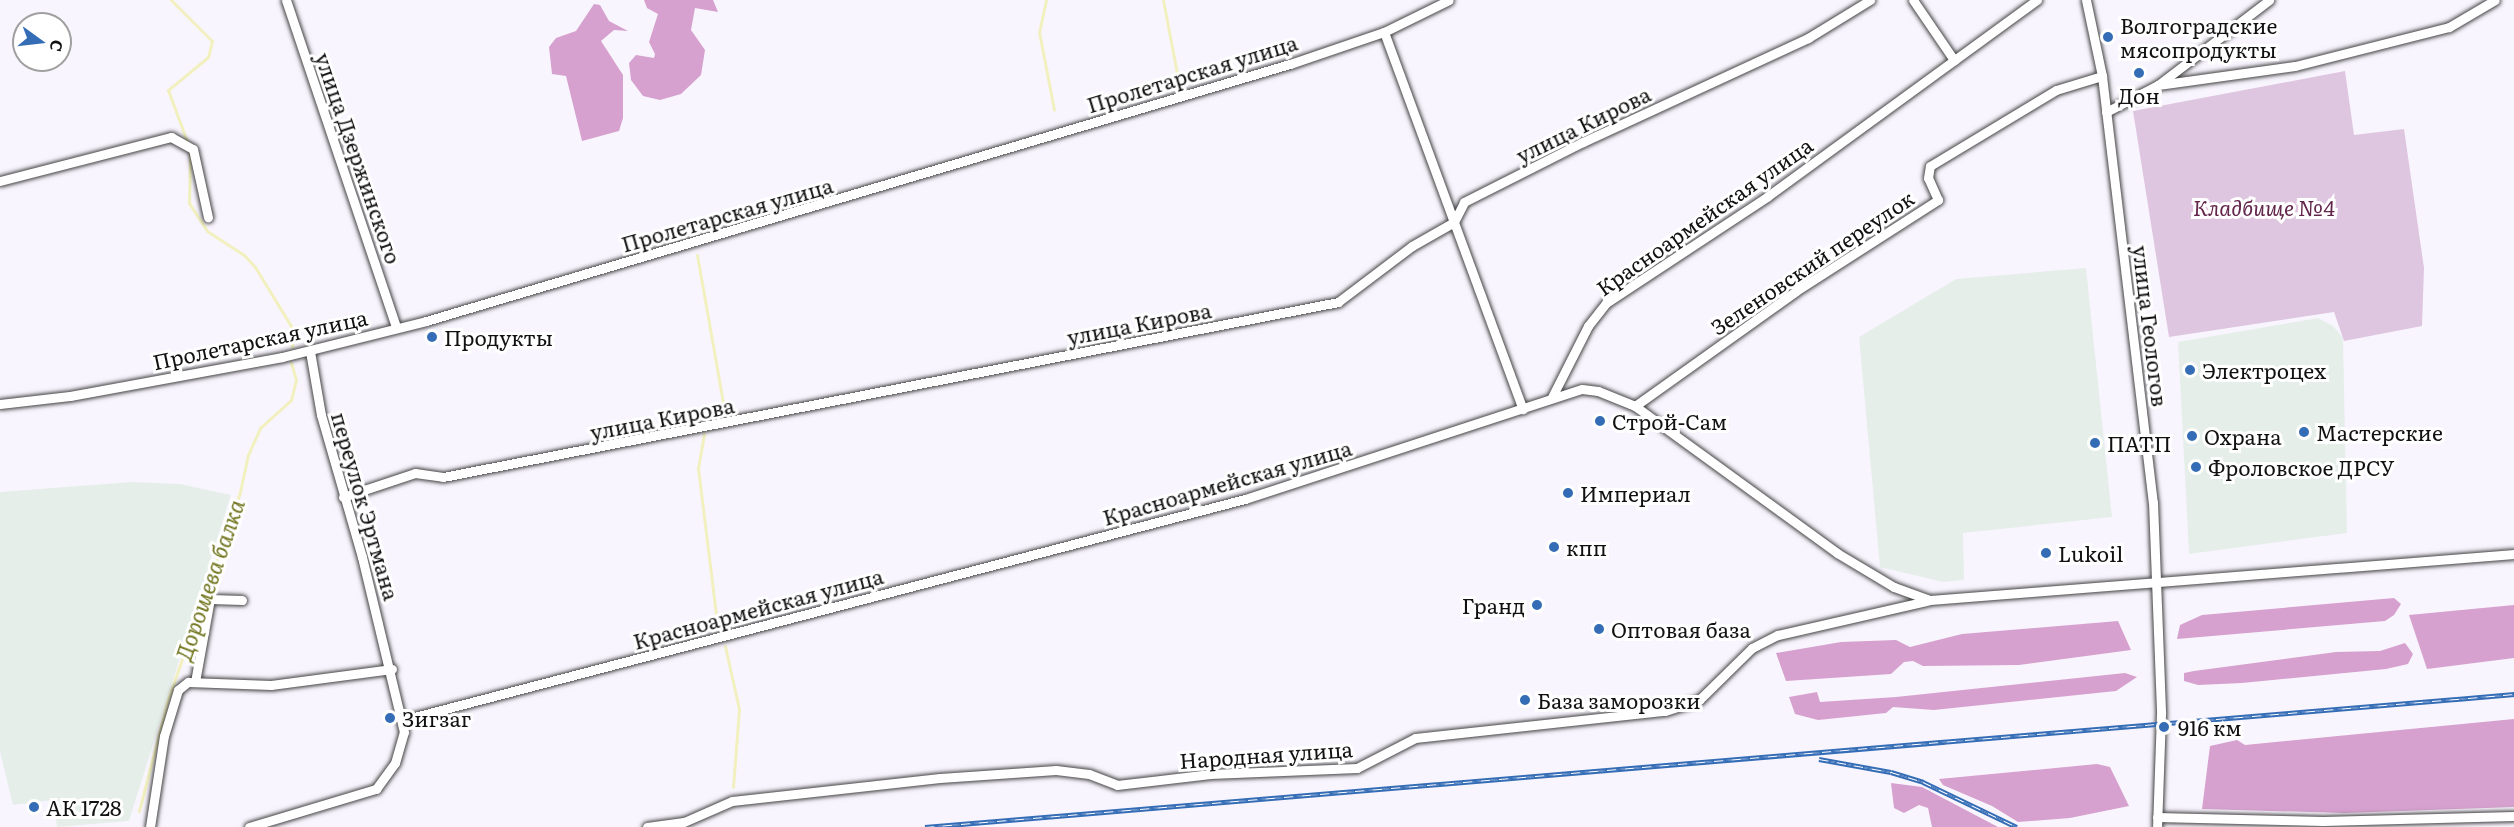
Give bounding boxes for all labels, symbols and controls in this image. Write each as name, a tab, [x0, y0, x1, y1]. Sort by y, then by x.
north arrow	[12, 12, 72, 72]
place label: Волгоградские мясопродукты	[2120, 12, 2277, 62]
street label: Пролетарская улица	[1084, 29, 1300, 117]
marker: Волгоградские мясопродукты	[2101, 30, 2115, 44]
text: С	[44, 38, 71, 55]
street label: улица Дзержинского	[311, 49, 407, 267]
marker: Дон	[2132, 66, 2146, 80]
street label: улица Кирова	[1512, 81, 1654, 167]
place label: Дон	[2118, 82, 2160, 108]
street label: Красноармейская улица	[1591, 132, 1817, 300]
street label: Пролетарская улица	[618, 172, 836, 256]
street label: Зеленовский переулок	[1706, 185, 1918, 339]
park label: Кладбище №4	[2193, 194, 2335, 220]
street label: улица Геологов	[2129, 244, 2173, 408]
street label: улица Кирова	[1065, 297, 1213, 349]
street label: Пролетарская улица	[150, 304, 370, 374]
place label: Продукты	[444, 324, 553, 350]
marker: Продукты	[425, 330, 439, 344]
place label: Электроцех	[2202, 357, 2326, 383]
marker: Электроцех	[2183, 363, 2197, 377]
street label: улица Кирова	[588, 392, 736, 444]
place label: Строй-Сам	[1612, 408, 1727, 434]
street label: переулок Эртмана	[327, 409, 405, 603]
marker: Строй-Сам	[1593, 414, 1607, 428]
place label: Мастерские	[2316, 419, 2443, 445]
place label: Охрана	[2204, 423, 2282, 449]
marker: Мастерские	[2297, 425, 2311, 439]
marker: Охрана	[2185, 429, 2199, 443]
place label: ПАТП	[2107, 430, 2171, 456]
street label: Красноармейская улица	[1100, 434, 1354, 530]
marker: ПАТП	[2088, 436, 2102, 450]
place label: Фроловское ДРСУ	[2208, 454, 2394, 480]
marker: Фроловское ДРСУ	[2189, 460, 2203, 474]
place label: Империал	[1580, 480, 1691, 506]
marker: Империал	[1561, 486, 1575, 500]
water label: Дорошева балка	[169, 496, 249, 664]
place label: кпп	[1566, 534, 1607, 560]
marker: кпп	[1547, 540, 1561, 554]
place label: Lukoil	[2058, 540, 2123, 566]
marker: Lukoil	[2039, 546, 2053, 560]
street label: Красноармейская улица	[630, 562, 886, 654]
place label: Гранд	[1462, 592, 1525, 618]
marker: Гранд	[1530, 598, 1544, 612]
place label: Оптовая база	[1611, 616, 1751, 642]
marker: Оптовая база	[1592, 622, 1606, 636]
place label: База заморозки	[1537, 687, 1701, 713]
marker: База заморозки	[1518, 693, 1532, 707]
place label: Зигзаг	[402, 705, 471, 731]
marker: Зигзаг	[383, 711, 397, 725]
place label: 916 км	[2178, 714, 2241, 740]
marker: 916 км	[2155, 718, 2173, 736]
street label: Народная улица	[1179, 735, 1353, 773]
place label: АК 1728	[46, 794, 122, 820]
marker: АК 1728	[27, 800, 41, 814]

